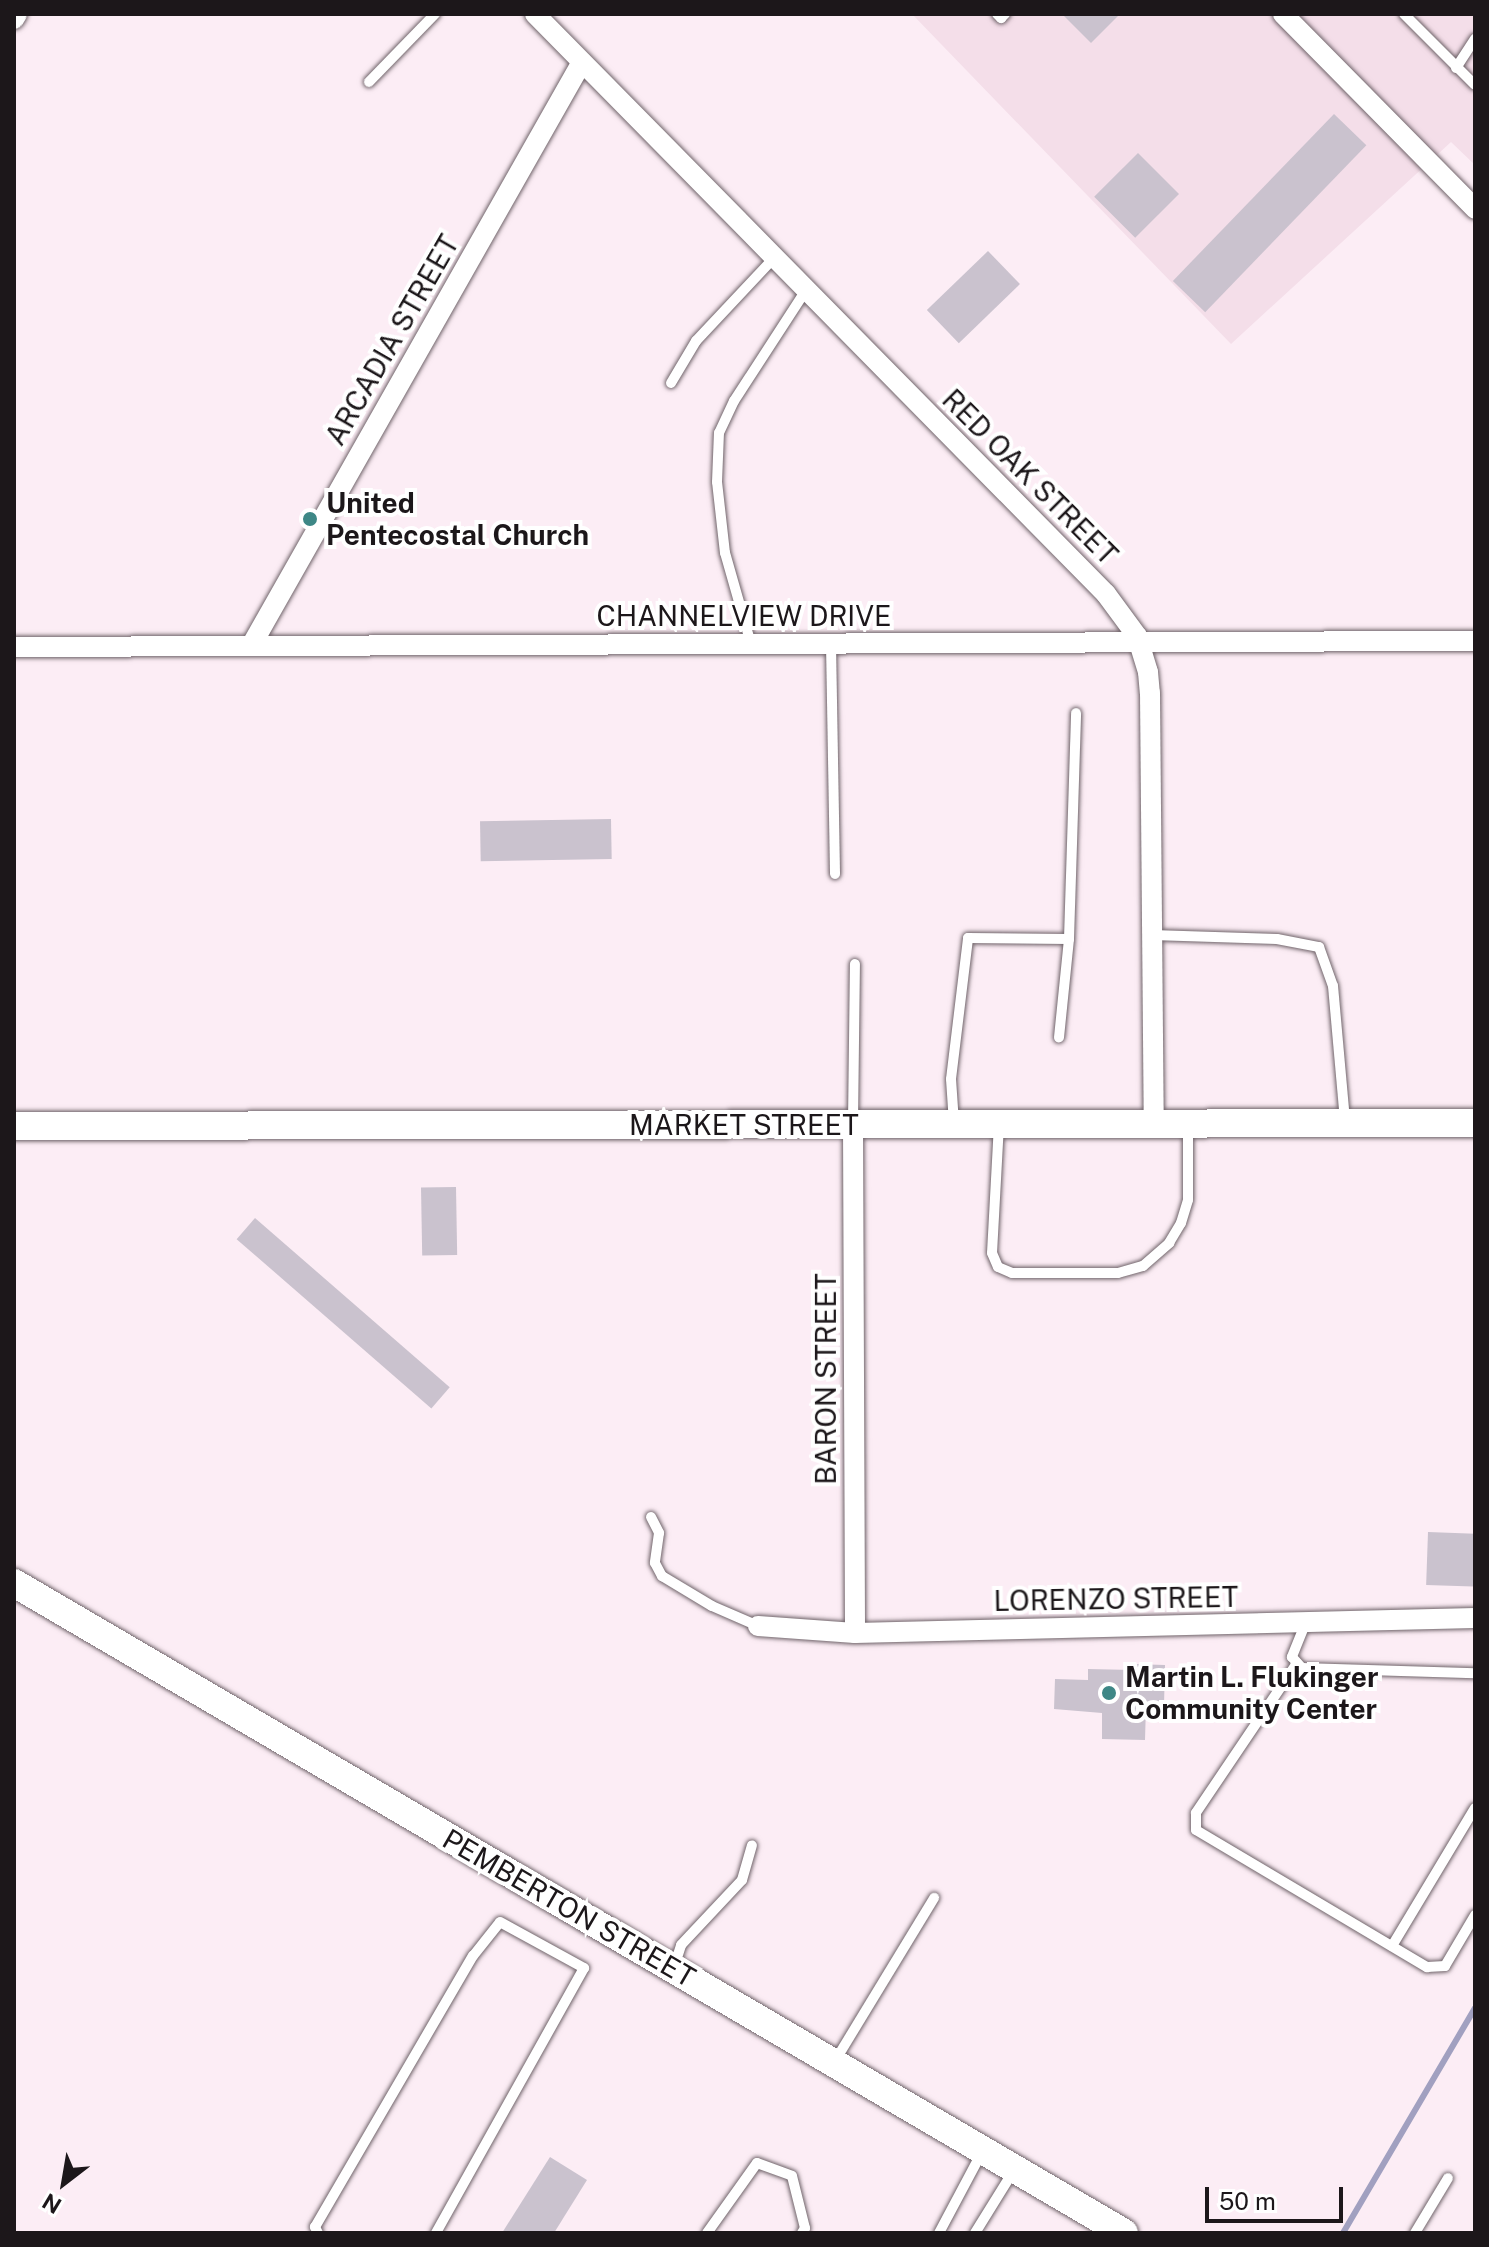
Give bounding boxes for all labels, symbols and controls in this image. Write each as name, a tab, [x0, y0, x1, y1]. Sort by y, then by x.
street label: ARCADIA STREET	[318, 229, 466, 451]
street label: RED OAK STREET	[935, 382, 1125, 572]
place label: United Pentecostal Church	[326, 486, 589, 552]
marker: United Pentecostal Church	[301, 510, 319, 528]
street label: CHANNELVIEW DRIVE	[597, 599, 891, 633]
street label: MARKET STREET	[629, 1108, 859, 1142]
street label: BARON STREET	[809, 1273, 843, 1485]
street label: LORENZO STREET	[993, 1580, 1239, 1618]
place label: Martin L. Flukinger Community Center	[1125, 1660, 1379, 1726]
marker: Martin L. Flukinger Community Center	[1100, 1684, 1118, 1702]
street label: PEMBERTON STREET	[437, 1822, 701, 1994]
north arrow	[24, 2143, 104, 2223]
scale bar	[1209, 2171, 1347, 2221]
text: 50 m	[1219, 2187, 1276, 2215]
text: N	[38, 2188, 66, 2219]

